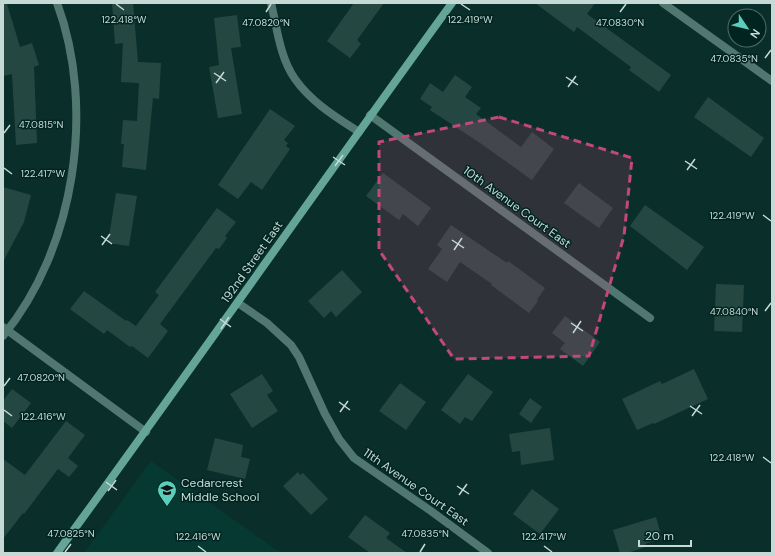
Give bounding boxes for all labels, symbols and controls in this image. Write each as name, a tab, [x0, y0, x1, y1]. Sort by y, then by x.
north arrow	[727, 8, 767, 48]
text: 122.418°W	[102, 13, 147, 26]
text: 122.419°W	[447, 13, 493, 26]
text: 47.0820°N	[242, 16, 290, 29]
text: 47.0830°N	[596, 16, 644, 29]
text: N	[747, 26, 763, 41]
text: 47.0835°N	[710, 52, 758, 65]
text: 47.0815°N	[19, 118, 63, 131]
street label: 10th Avenue Court East	[460, 162, 574, 252]
text: 122.417°W	[21, 167, 65, 180]
text: 122.419°W	[709, 209, 755, 222]
street label: 192nd Street East	[218, 218, 286, 306]
text: 47.0840°N	[710, 305, 758, 318]
text: 47.0820°N	[17, 371, 65, 384]
text: 122.416°W	[20, 410, 66, 423]
street label: 11th Avenue Court East	[360, 445, 472, 530]
text: 122.418°W	[710, 451, 755, 464]
place label: Cedarcrest Middle School	[181, 475, 259, 505]
school or university icon: Cedarcrest Middle School	[156, 479, 178, 507]
scale bar	[639, 522, 691, 548]
text: 47.0825°N	[47, 527, 95, 540]
text: 47.0835°N	[401, 527, 449, 540]
text: 20 m	[645, 528, 674, 544]
text: 122.416°W	[175, 530, 221, 543]
text: 122.417°W	[522, 530, 566, 543]

